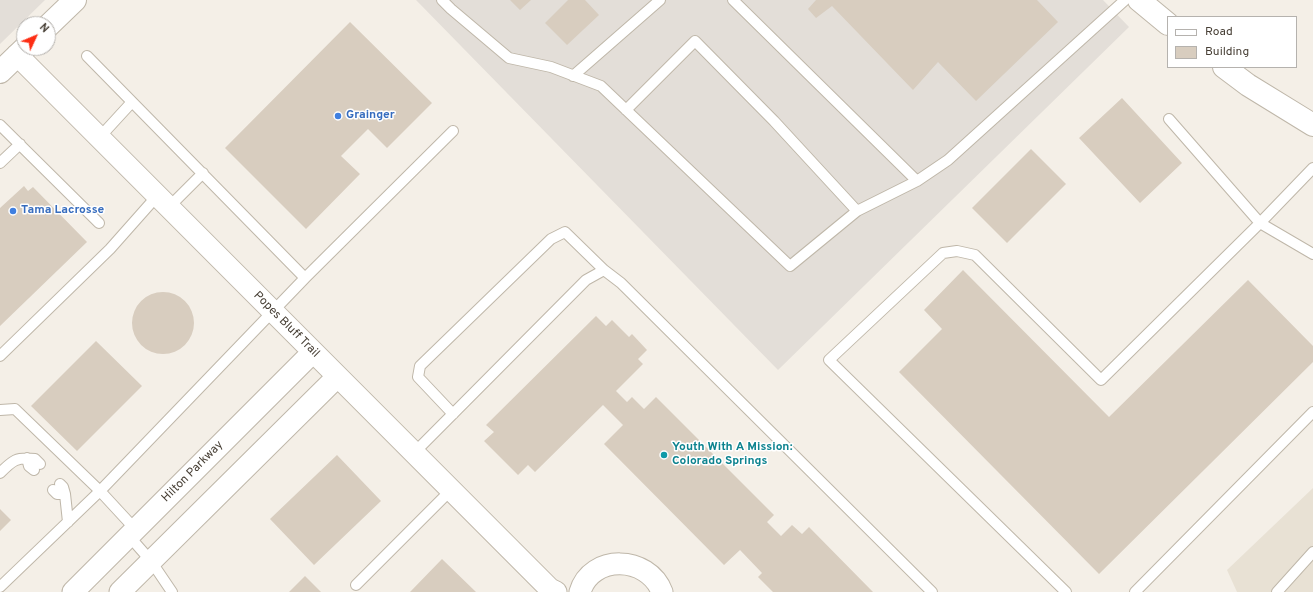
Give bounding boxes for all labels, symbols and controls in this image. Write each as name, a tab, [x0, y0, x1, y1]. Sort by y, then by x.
north arrow	[16, 16, 56, 56]
legend	[1167, 16, 1297, 68]
text: N	[36, 21, 52, 36]
text: Road	[1205, 24, 1233, 40]
text: Building	[1205, 44, 1249, 60]
place label: Grainger	[346, 109, 395, 123]
marker: Grainger	[333, 111, 343, 121]
place label: Tama Lacrosse	[21, 204, 104, 218]
marker: Tama Lacrosse	[8, 206, 18, 216]
street label: Popes Bluff Trail	[250, 289, 322, 361]
street label: Hilton Parkway	[159, 438, 227, 506]
place label: Youth With A Mission: Colorado Springs	[672, 441, 793, 469]
marker: Youth With A Mission: Colorado Springs	[659, 450, 669, 460]

